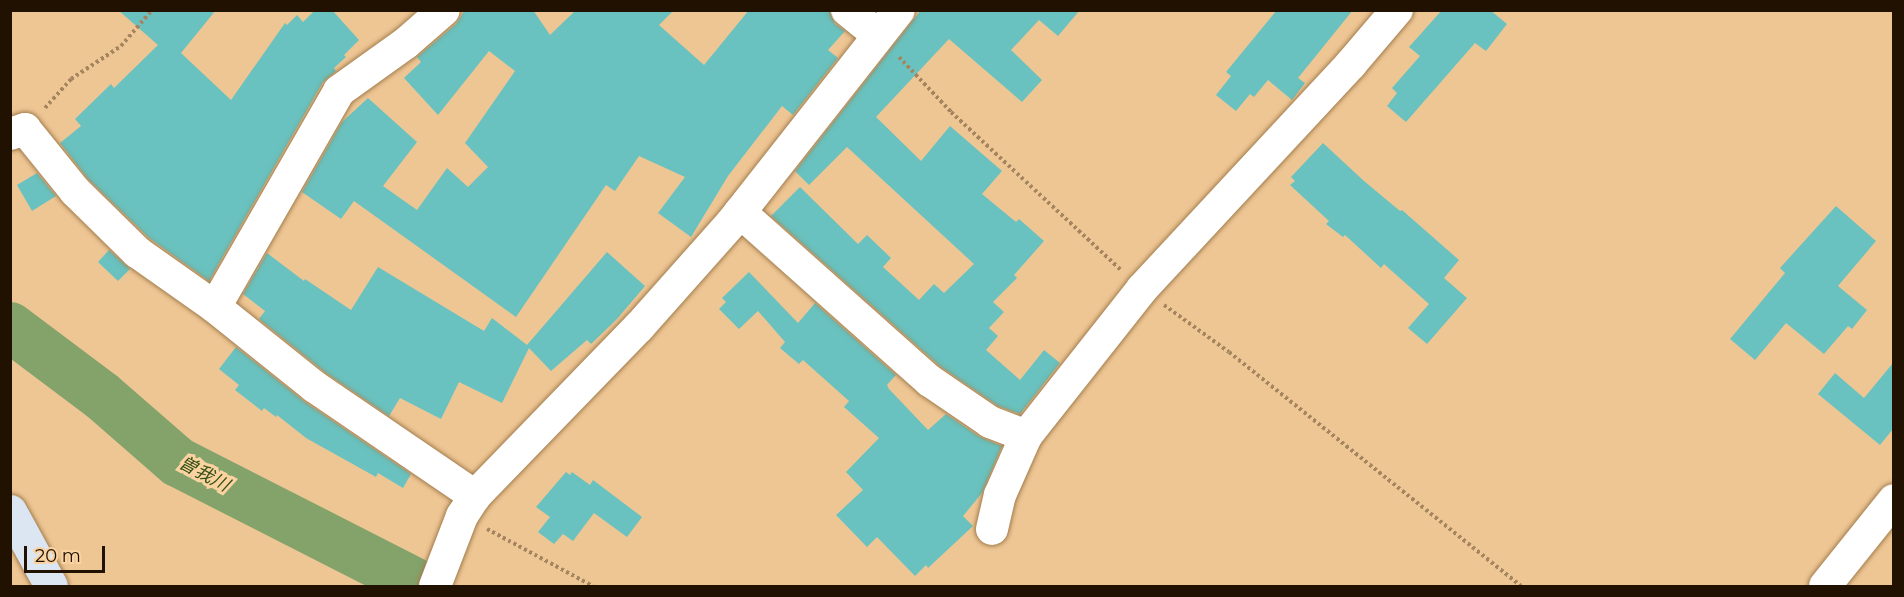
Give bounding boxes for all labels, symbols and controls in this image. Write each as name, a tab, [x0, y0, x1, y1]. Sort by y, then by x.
water label: 曽我川	[175, 452, 233, 496]
scale bar	[27, 534, 108, 572]
text: 20 m	[35, 545, 81, 567]

